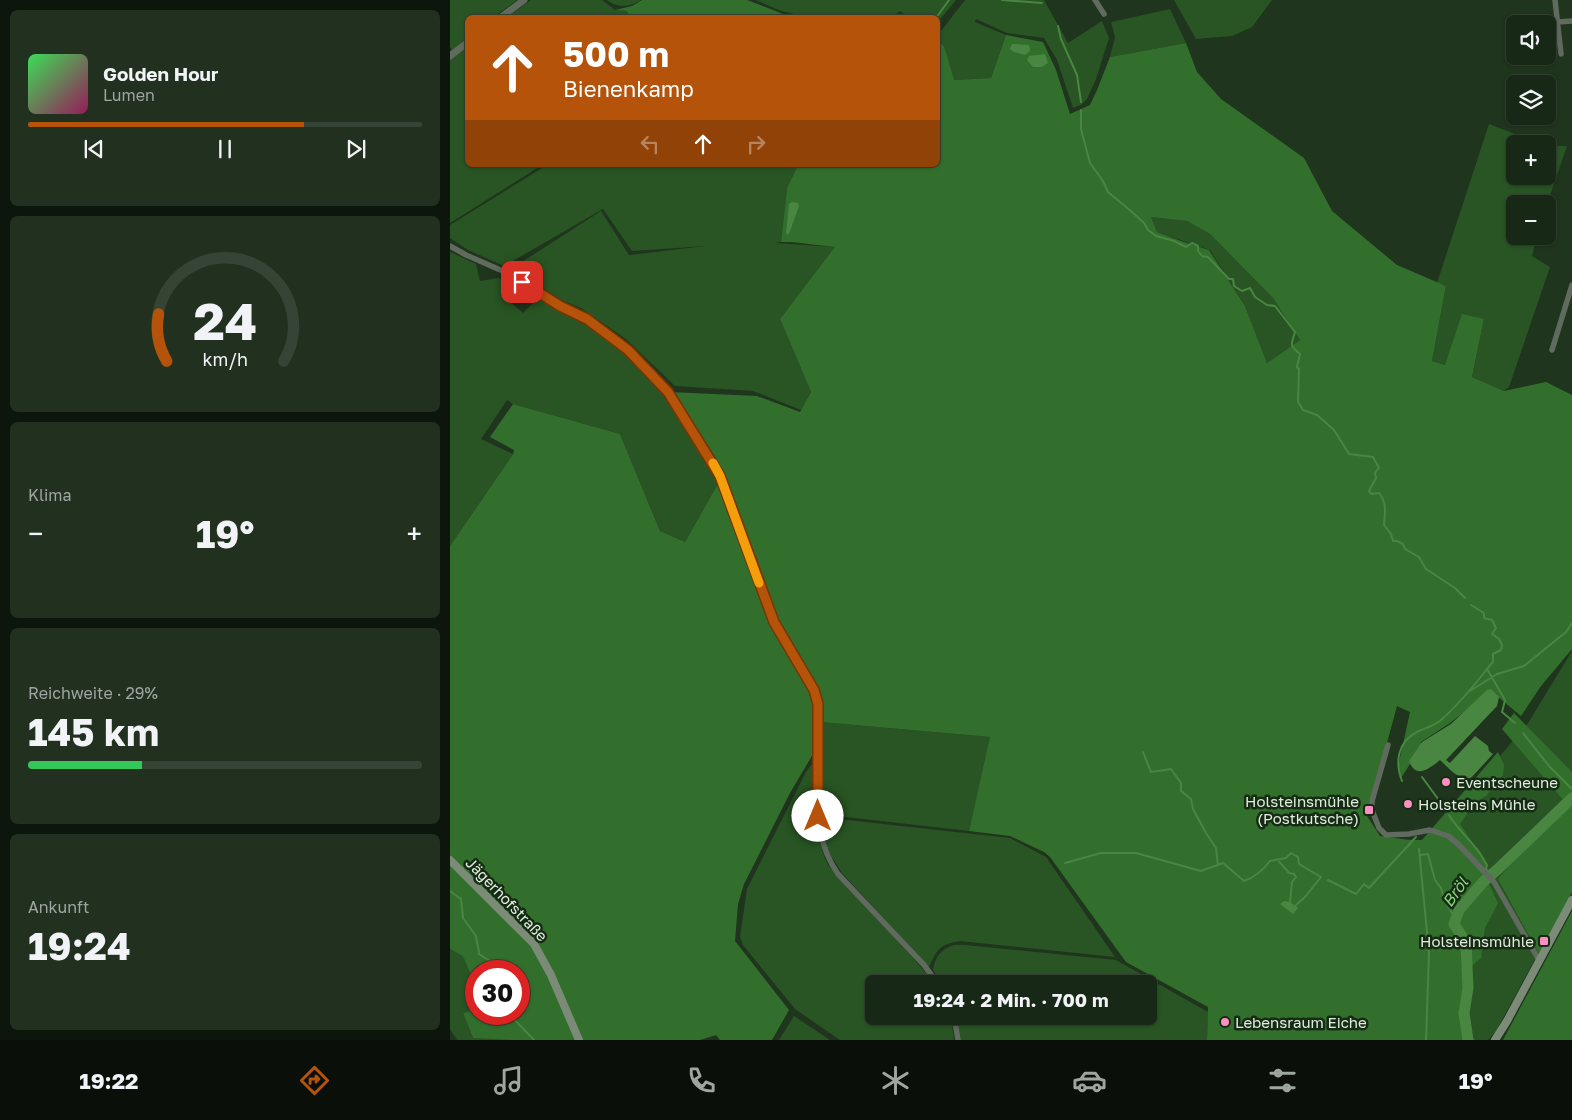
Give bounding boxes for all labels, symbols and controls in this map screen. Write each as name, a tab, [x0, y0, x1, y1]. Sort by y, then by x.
map controls	[1506, 15, 1556, 245]
button: sound	[1506, 15, 1556, 65]
text: 500 m	[563, 33, 669, 75]
icon: ahead	[480, 35, 545, 100]
text: Golden Hour	[103, 62, 218, 85]
text: Bienenkamp	[563, 75, 694, 102]
button: layers	[1506, 75, 1556, 125]
text: Lumen	[103, 85, 155, 105]
icon: left	[636, 130, 664, 158]
icon: ahead	[689, 130, 717, 158]
icon: right	[742, 130, 770, 158]
icon: previous	[80, 135, 108, 163]
icon: pause	[211, 135, 239, 163]
icon: next	[342, 135, 370, 163]
button: +	[1506, 135, 1556, 185]
button: −	[1506, 195, 1556, 245]
pin	[501, 261, 543, 303]
icon: arrive	[508, 268, 536, 296]
text: 24	[193, 289, 257, 351]
text: km/h	[202, 348, 248, 370]
text: Klima	[28, 485, 72, 505]
text: 19°	[196, 511, 254, 556]
text: −	[28, 517, 43, 550]
text: +	[407, 517, 422, 550]
text: Reichweite · 29%	[28, 683, 158, 703]
text: 145 km	[28, 709, 159, 754]
place label: Eventscheune	[1456, 773, 1558, 791]
marker: Eventscheune	[1440, 776, 1452, 788]
position arrow	[791, 789, 843, 841]
place label: Holsteinsmühle (Postkutsche)	[1245, 792, 1359, 827]
place label: Holsteins Mühle	[1418, 795, 1536, 813]
marker: Holsteins Mühle	[1402, 798, 1414, 810]
marker: Holsteinsmühle (Postkutsche)	[1363, 804, 1375, 816]
street label: Jägerhofstraße	[462, 853, 552, 945]
water label: Bröl	[1438, 873, 1473, 911]
text: Ankunft	[28, 897, 90, 917]
text: 19:24	[28, 923, 131, 968]
place label: Holsteinsmühle	[1420, 932, 1534, 950]
marker: Holsteinsmühle	[1538, 935, 1550, 947]
speed limit sign: 30	[465, 960, 530, 1025]
text: 19:24 · 2 Min. · 700 m	[913, 988, 1109, 1011]
place label: Lebensraum Eiche	[1235, 1013, 1367, 1031]
marker: Lebensraum Eiche	[1219, 1016, 1231, 1028]
icon: directions	[297, 1063, 332, 1098]
icon: music	[491, 1063, 526, 1098]
icon: phone	[684, 1063, 719, 1098]
icon: climate	[878, 1063, 913, 1098]
icon: car	[1072, 1063, 1107, 1098]
icon: filters	[1265, 1063, 1300, 1098]
text: 19:22	[79, 1067, 138, 1094]
text: 19°	[1459, 1067, 1493, 1094]

